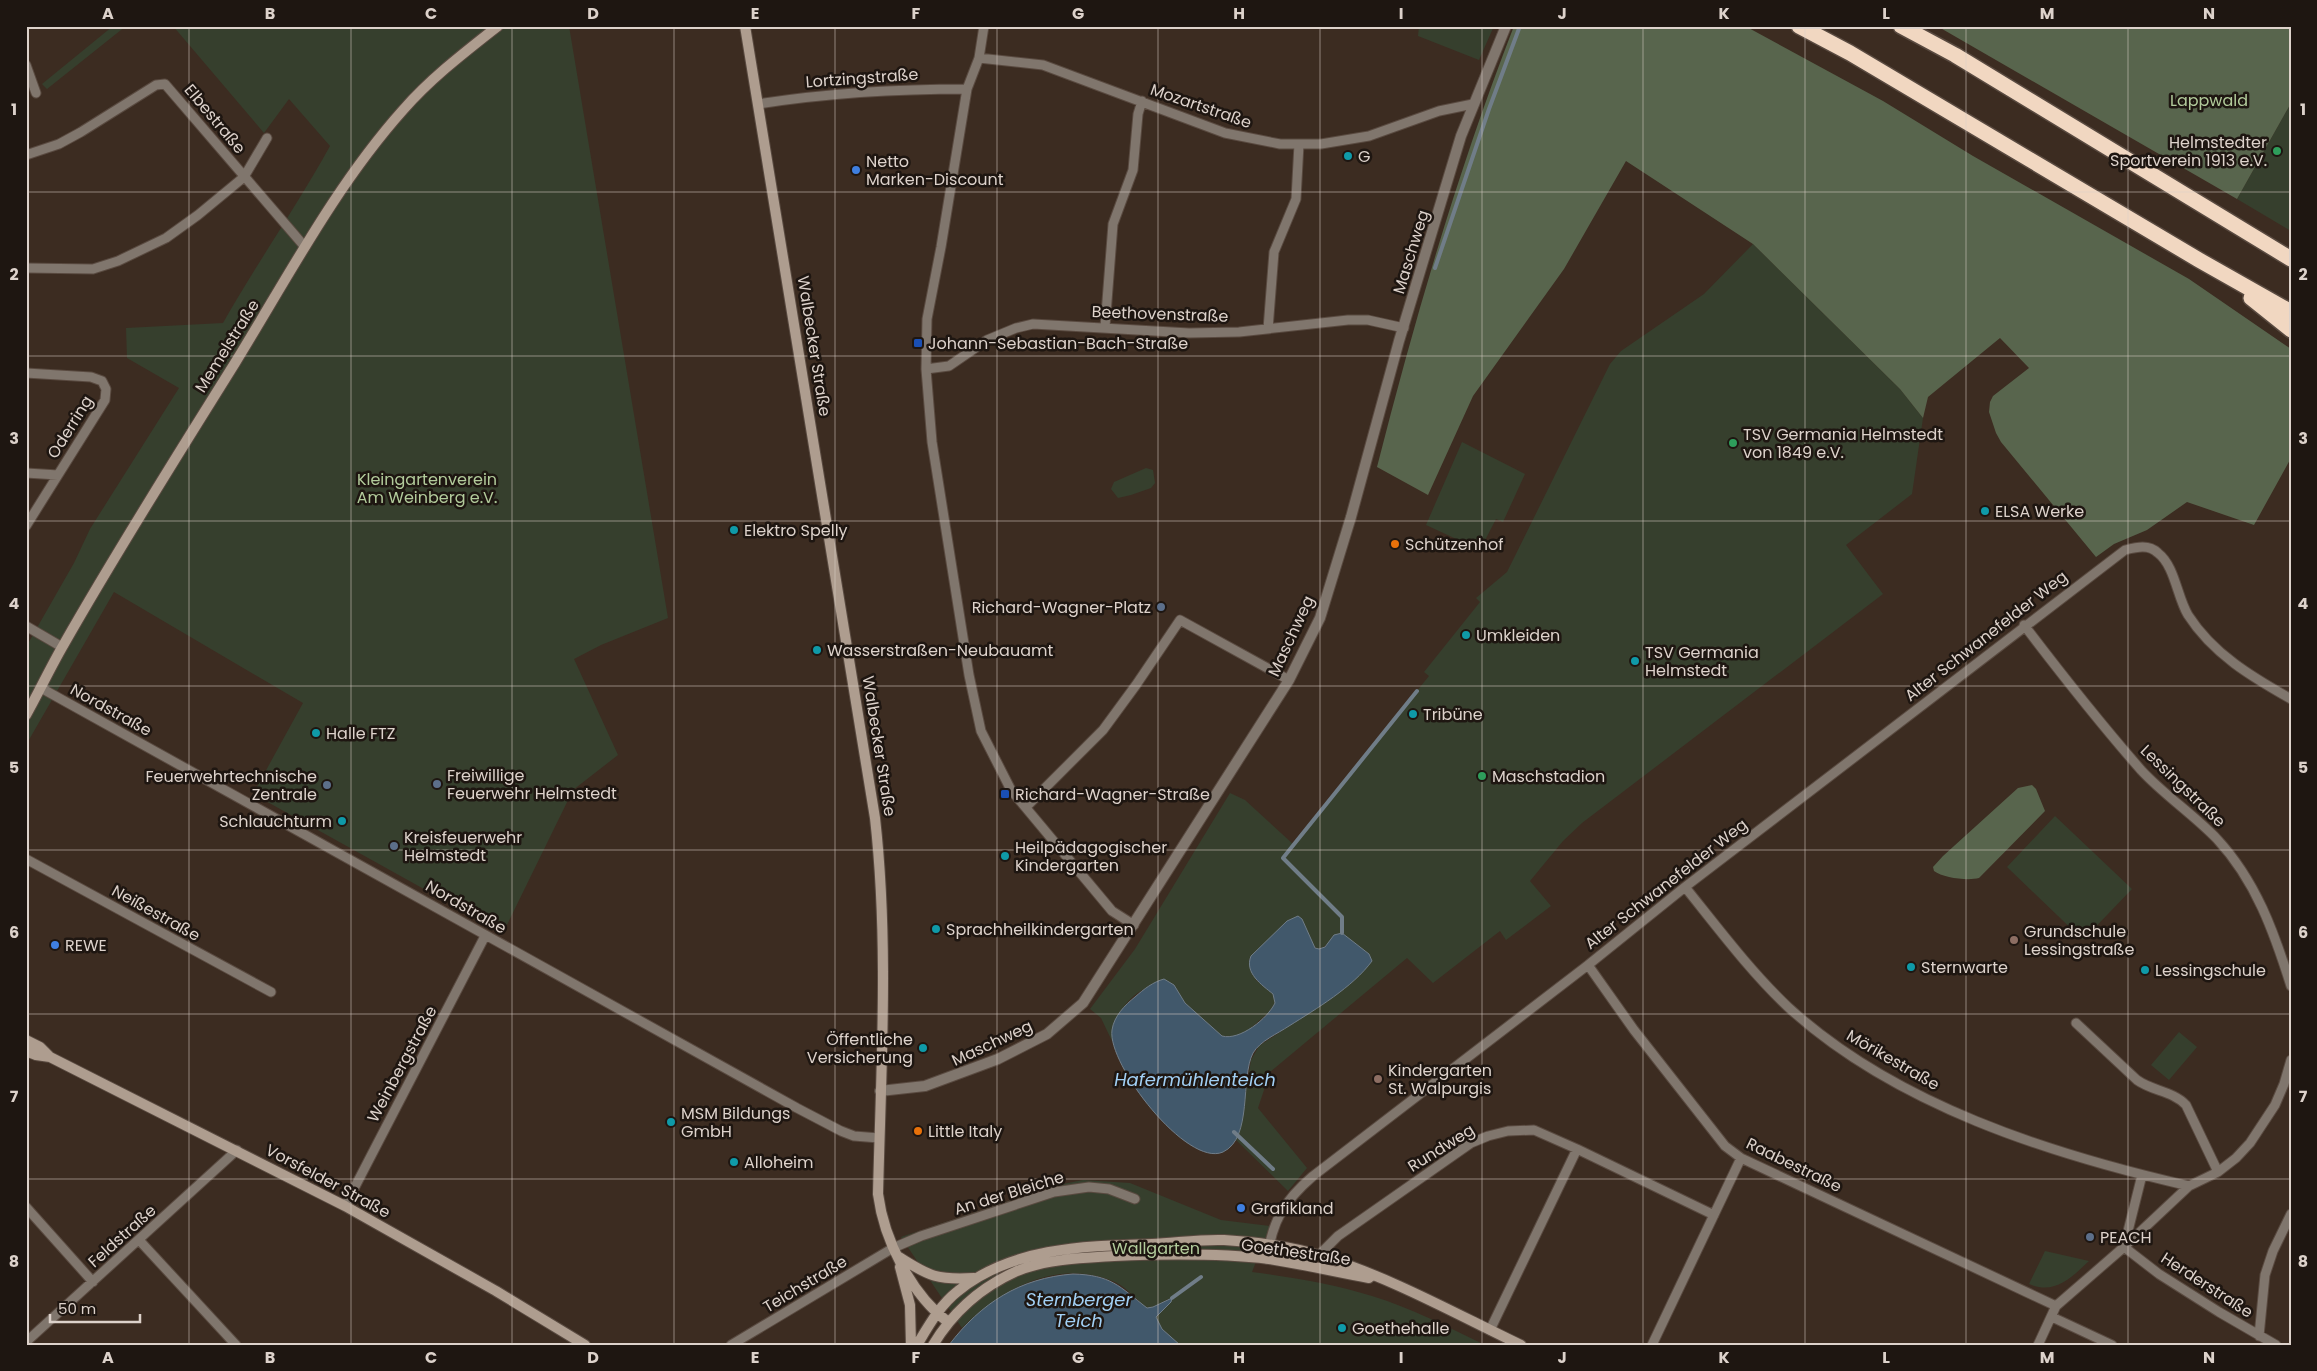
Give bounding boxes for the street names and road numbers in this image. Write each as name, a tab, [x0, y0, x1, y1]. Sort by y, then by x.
street label: Lortzingstraße	[805, 63, 919, 93]
street label: Mozartstraße	[1147, 78, 1255, 134]
street label: Elbestraße	[179, 79, 251, 159]
street label: Maschweg	[1387, 207, 1435, 297]
street label: Walbecker Straße	[792, 274, 836, 418]
street label: Memelstraße	[189, 295, 265, 397]
street label: Beethovenstraße	[1091, 300, 1229, 328]
street label: Oderring	[42, 391, 98, 463]
street label: Alter Schwanefelder Weg	[1900, 565, 2072, 707]
street label: Maschweg	[1262, 592, 1320, 680]
street label: Walbecker Straße	[857, 674, 901, 818]
street label: Nordstraße	[66, 678, 156, 742]
street label: Lessingstraße	[2135, 739, 2231, 833]
street label: Alter Schwanefelder Weg	[1580, 813, 1752, 955]
street label: Nordstraße	[421, 875, 511, 940]
street label: Neißestraße	[108, 879, 204, 947]
street label: Weinbergstraße	[362, 1002, 442, 1126]
street label: Maschweg	[948, 1014, 1036, 1072]
street label: Mörikestraße	[1842, 1024, 1944, 1096]
street label: Rundweg	[1403, 1118, 1479, 1178]
street label: Raabestraße	[1742, 1132, 1846, 1198]
street label: Vorsfelder Straße	[262, 1138, 395, 1224]
street label: An der Bleiche	[951, 1165, 1067, 1221]
street label: Feldstraße	[83, 1199, 161, 1273]
street label: Goethestraße	[1240, 1233, 1352, 1271]
street label: Herderstraße	[2157, 1247, 2258, 1323]
street label: Teichstraße	[759, 1250, 851, 1318]

